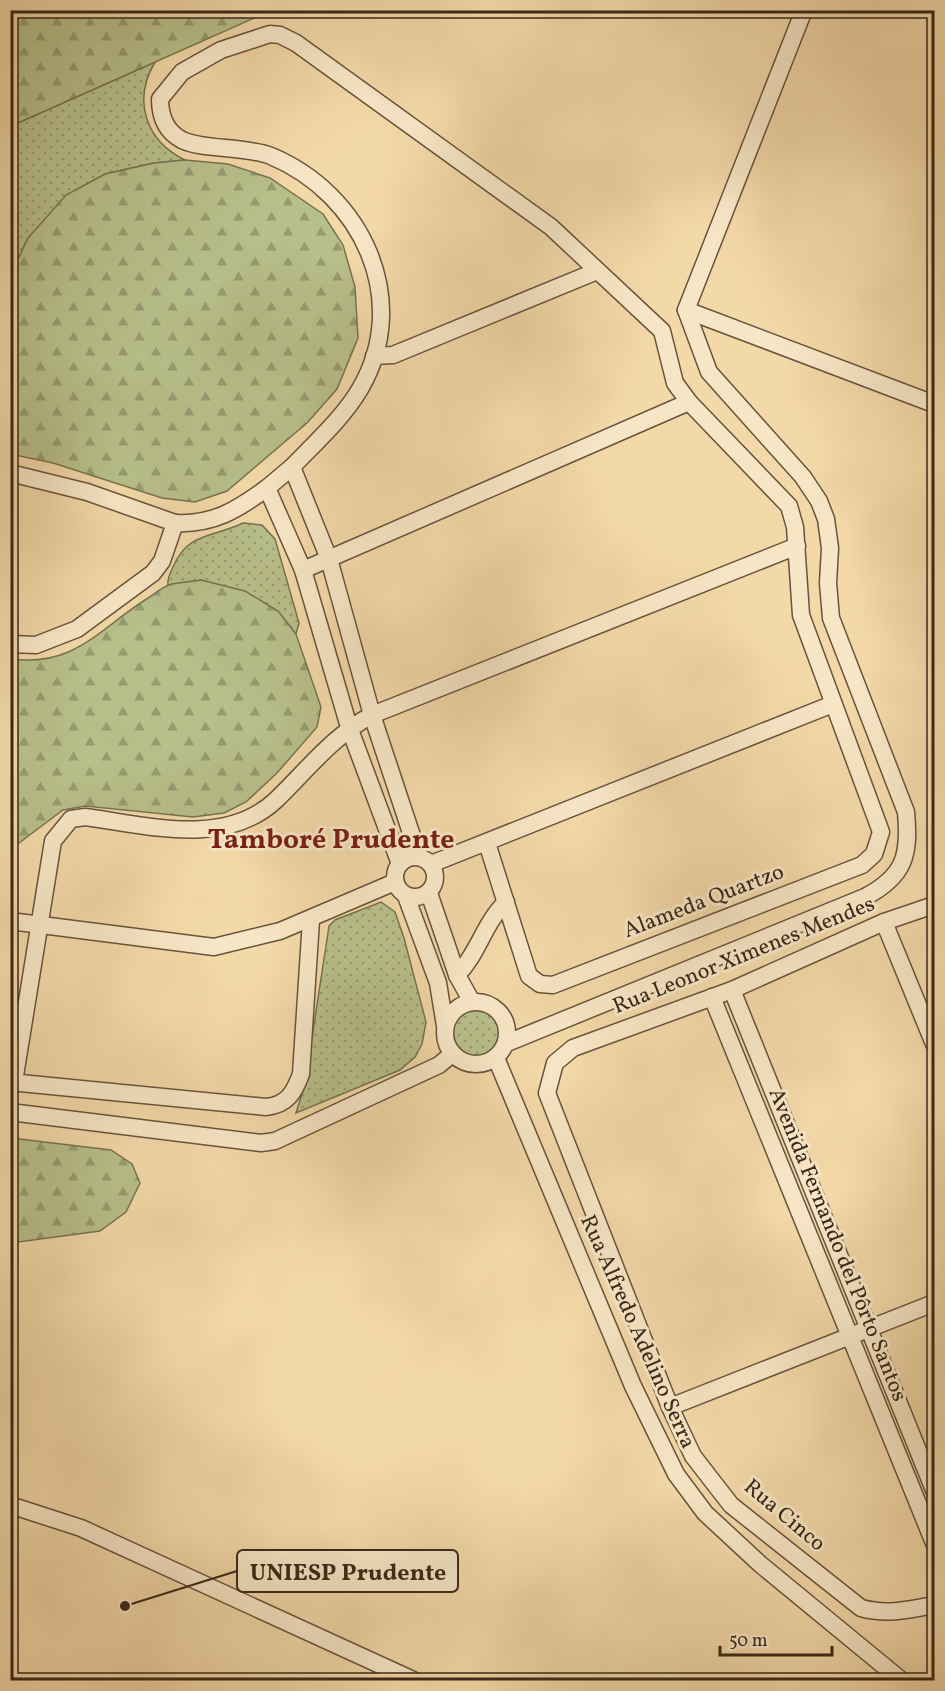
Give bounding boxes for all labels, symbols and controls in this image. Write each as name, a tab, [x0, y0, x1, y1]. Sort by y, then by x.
district label: Tamboré Prudente	[207, 821, 455, 860]
street label: Alameda Quartzo	[619, 857, 789, 947]
street label: Rua Leonor Ximenes Mendes	[608, 889, 880, 1023]
street label: Avenida Fernando del Pôrto Santos	[760, 1084, 914, 1406]
street label: Rua Alfredo Adelino Serra	[571, 1210, 703, 1454]
street label: Rua Cinco	[736, 1472, 832, 1560]
callout: UNIESP Prudente	[237, 1550, 458, 1592]
text: UNIESP Prudente	[250, 1557, 446, 1591]
scale bar	[720, 1619, 832, 1657]
text: 50 m	[729, 1629, 768, 1654]

